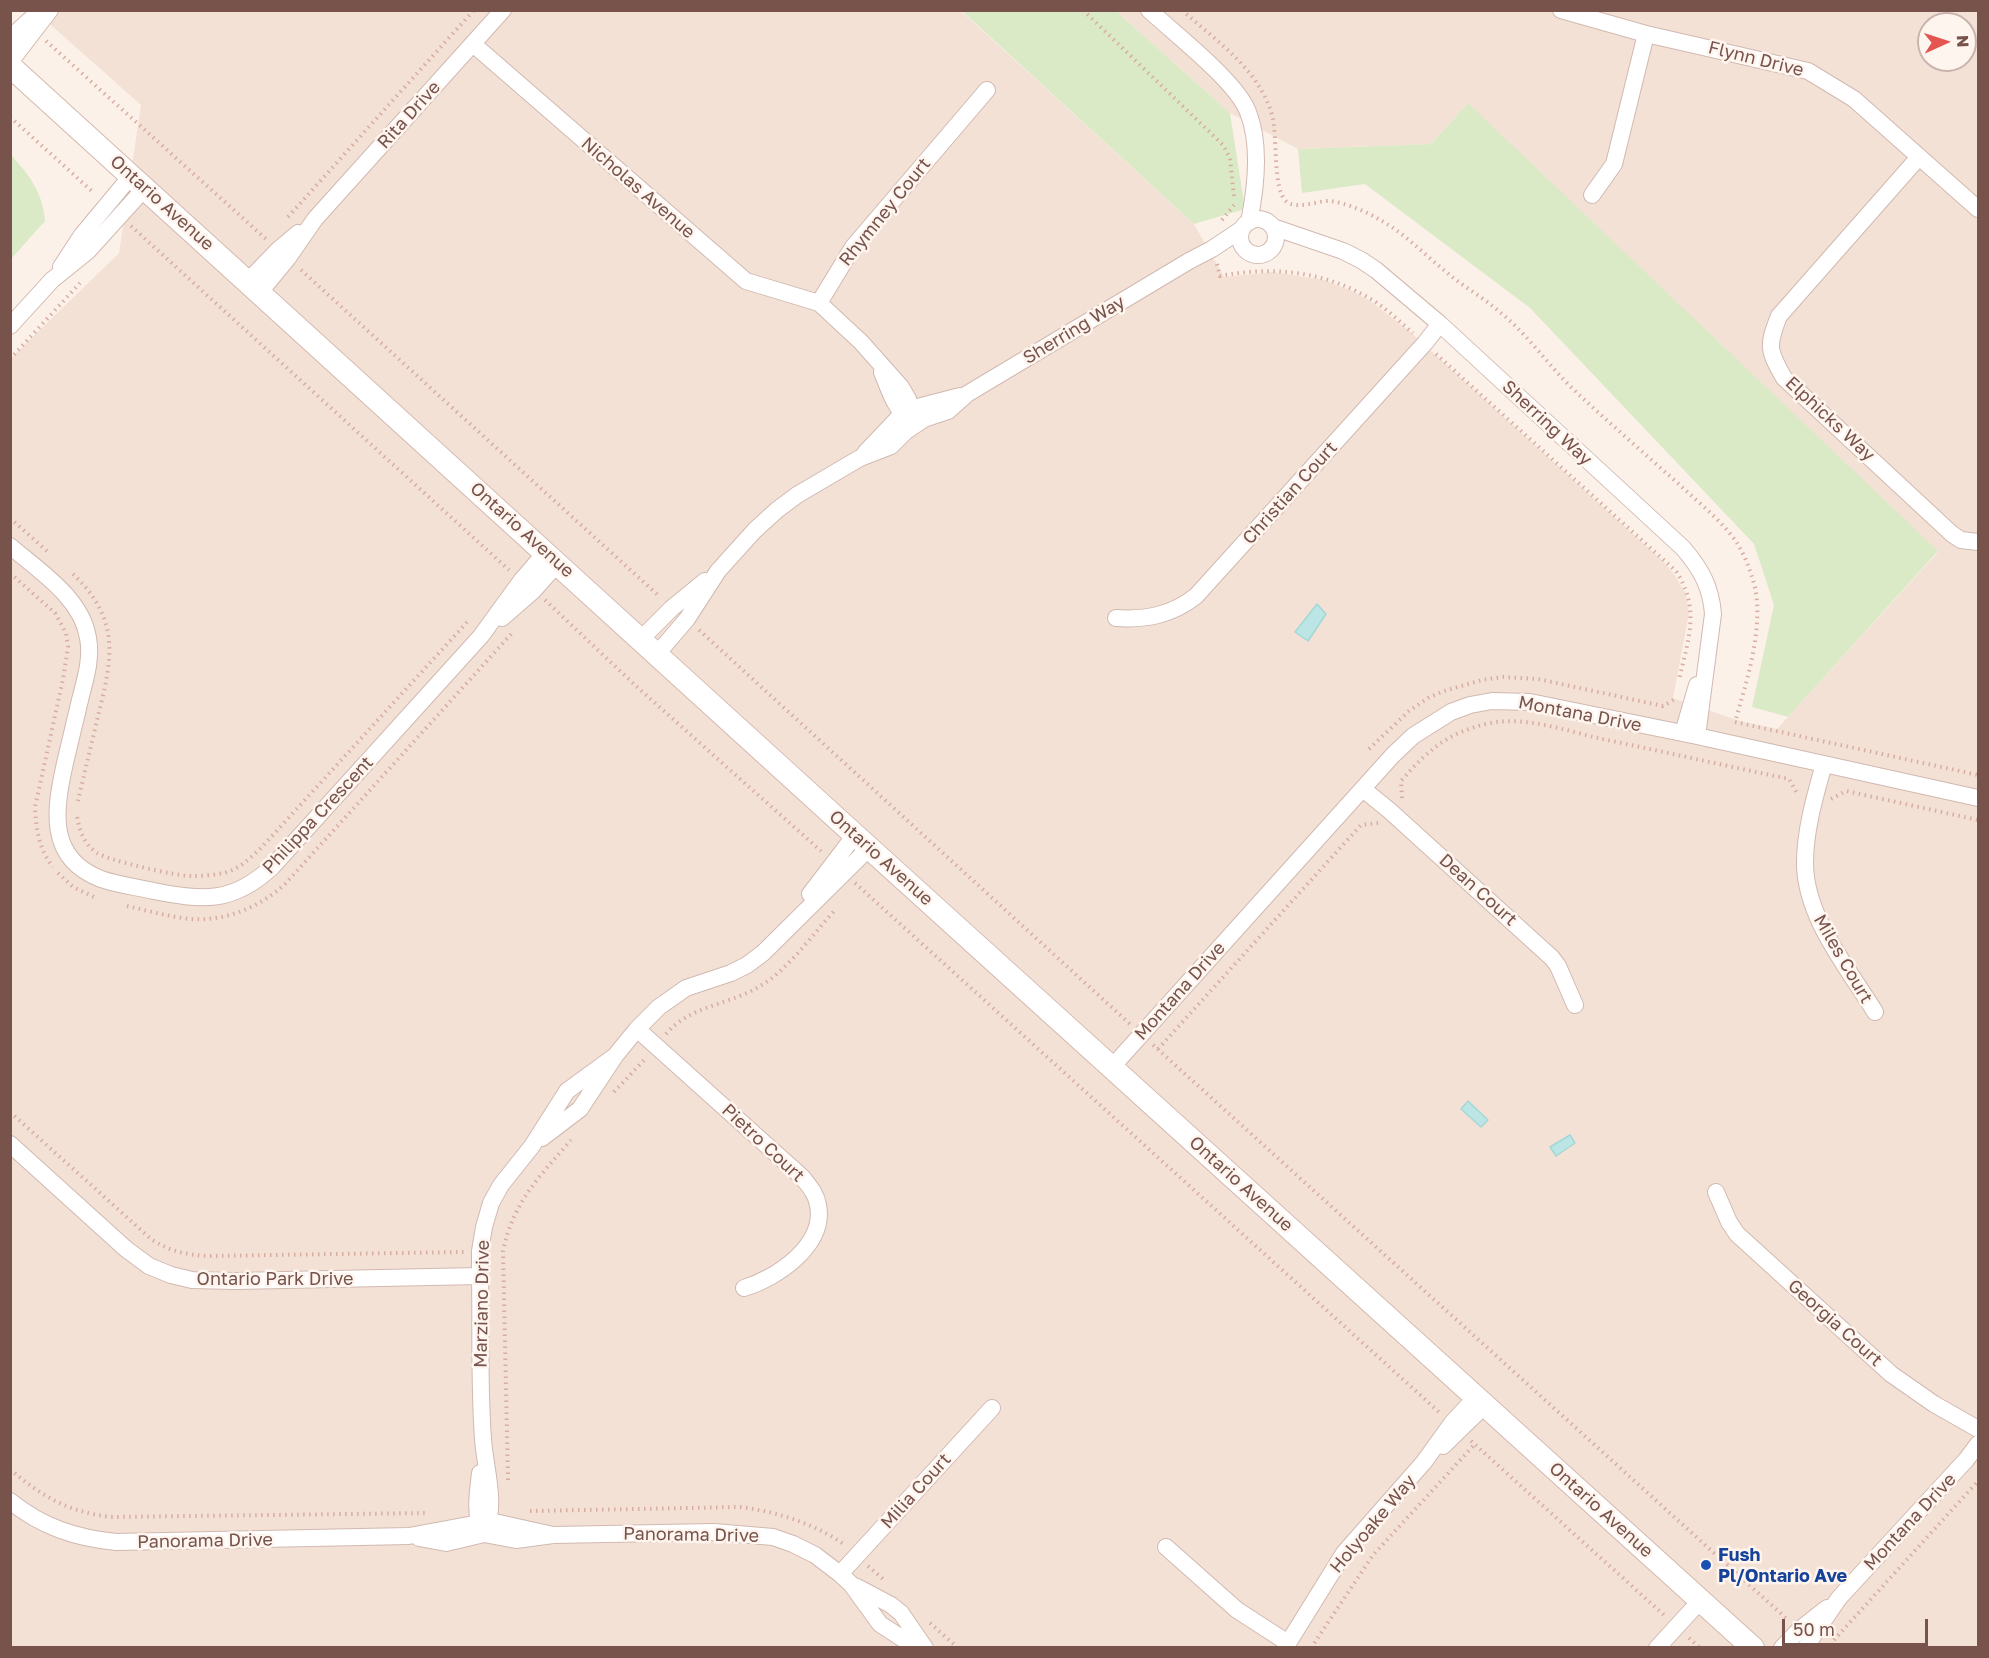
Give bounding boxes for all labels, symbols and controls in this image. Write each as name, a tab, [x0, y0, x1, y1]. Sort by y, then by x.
north arrow	[1917, 12, 1977, 72]
text: N	[1953, 35, 1973, 48]
street label: Flynn Drive	[1706, 37, 1806, 81]
street label: Rita Drive	[373, 77, 445, 153]
street label: Nicholas Avenue	[577, 133, 699, 243]
street label: Ontario Avenue	[106, 151, 218, 255]
street label: Rhymney Court	[835, 153, 935, 271]
street label: Sherring Way	[1019, 291, 1129, 369]
street label: Elphicks Way	[1781, 372, 1879, 466]
street label: Sherring Way	[1498, 376, 1596, 470]
street label: Christian Court	[1238, 437, 1342, 549]
street label: Ontario Avenue	[466, 478, 578, 582]
street label: Montana Drive	[1517, 691, 1643, 737]
street label: Philippa Crescent	[258, 752, 378, 878]
street label: Ontario Avenue	[825, 806, 937, 910]
street label: Dean Court	[1435, 849, 1521, 931]
street label: Miles Court	[1809, 911, 1877, 1007]
street label: Montana Drive	[1130, 937, 1230, 1045]
street label: Pietro Court	[717, 1099, 809, 1187]
street label: Ontario Avenue	[1185, 1132, 1297, 1236]
street label: Marziano Drive	[470, 1240, 494, 1368]
street label: Ontario Park Drive	[197, 1268, 353, 1290]
street label: Georgia Court	[1783, 1275, 1887, 1371]
street label: Milia Court	[877, 1449, 955, 1533]
street label: Ontario Avenue	[1545, 1458, 1657, 1562]
street label: Montana Drive	[1860, 1469, 1960, 1575]
street label: Holyoake Way	[1326, 1470, 1420, 1578]
street label: Panorama Drive	[623, 1523, 759, 1547]
street label: Panorama Drive	[137, 1529, 273, 1553]
place label: Fush Pl/Ontario Ave	[1718, 1544, 1847, 1586]
marker: Fush Pl/Ontario Ave	[1699, 1558, 1713, 1572]
scale bar	[1785, 1607, 1930, 1645]
text: 50 m	[1793, 1618, 1835, 1640]

